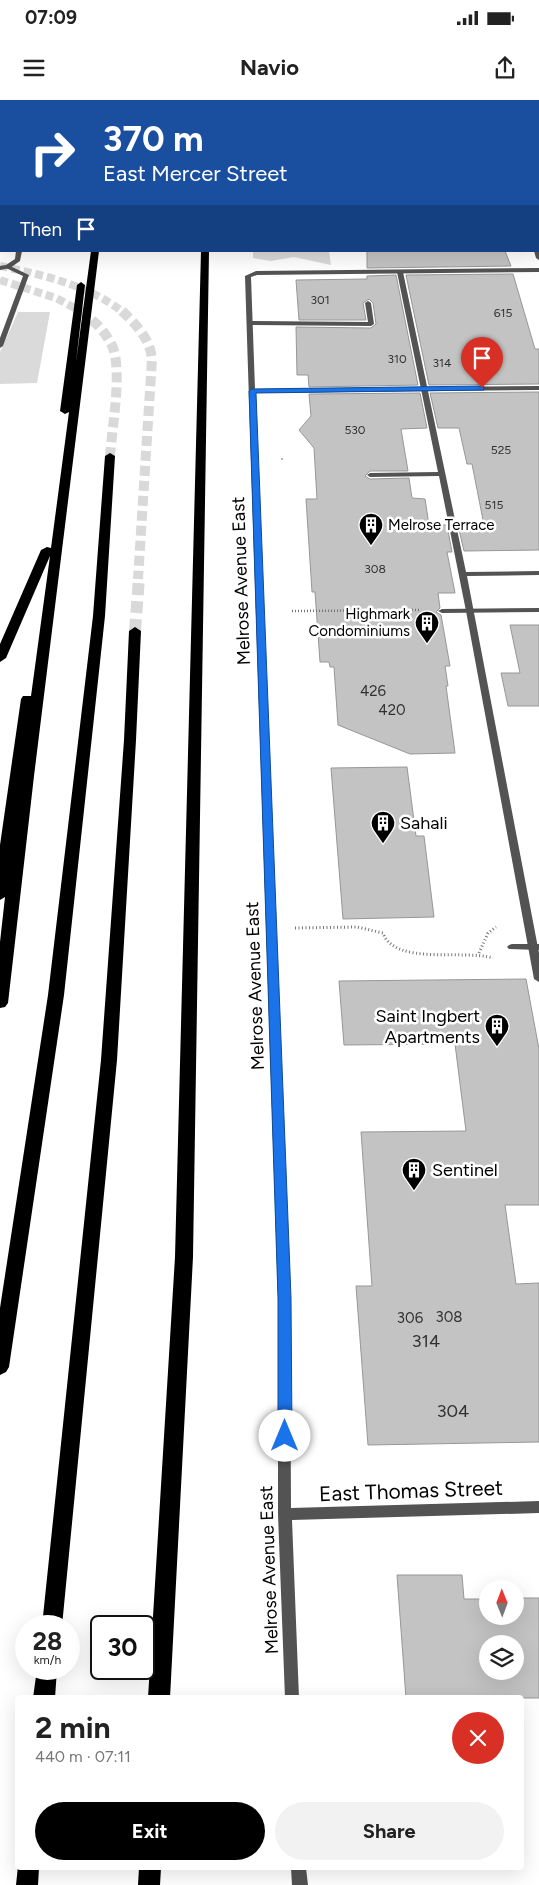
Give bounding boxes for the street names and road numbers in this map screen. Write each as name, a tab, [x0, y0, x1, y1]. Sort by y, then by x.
street label: Melrose Avenue East	[227, 496, 255, 666]
street label: Melrose Avenue East	[241, 901, 269, 1071]
street label: East Thomas Street	[319, 1475, 503, 1506]
street label: Melrose Avenue East	[255, 1485, 283, 1655]

